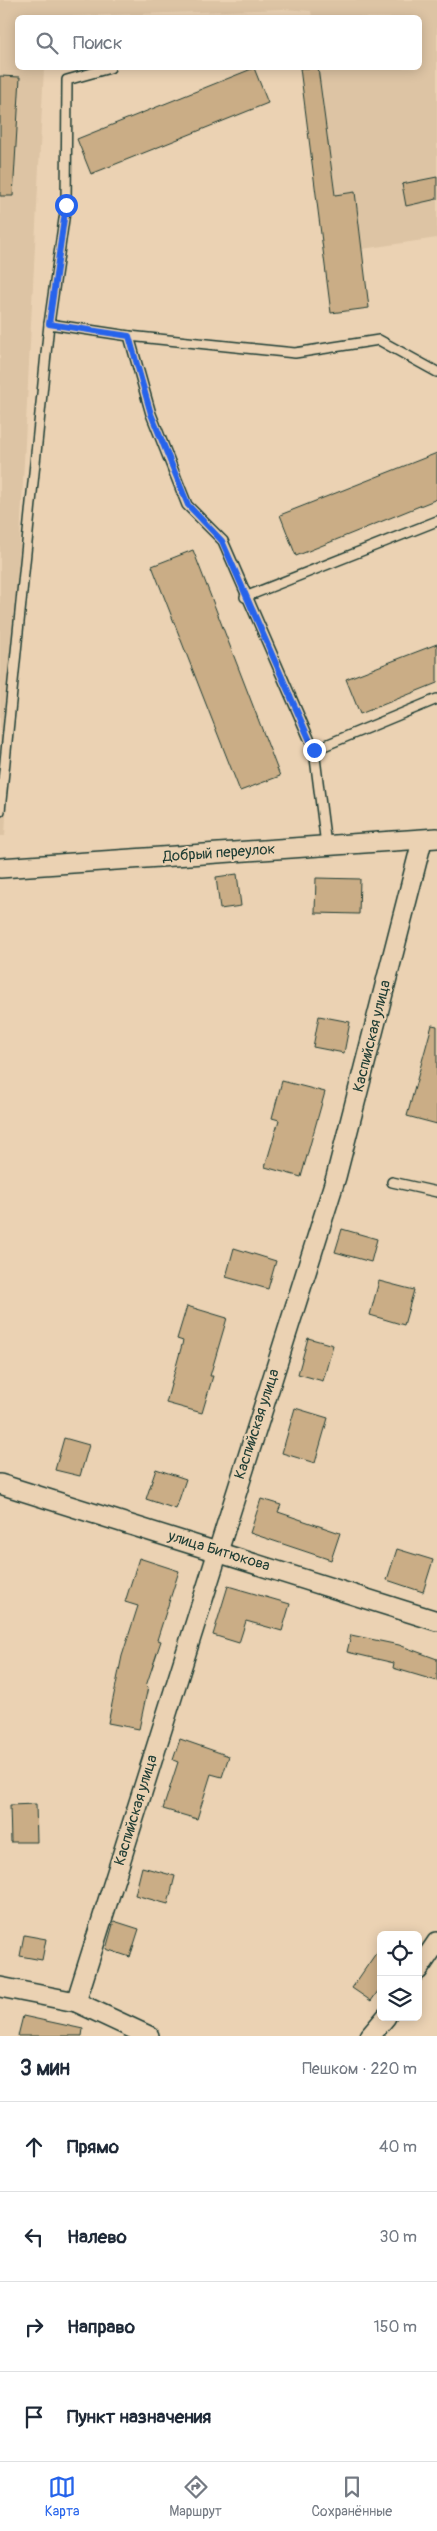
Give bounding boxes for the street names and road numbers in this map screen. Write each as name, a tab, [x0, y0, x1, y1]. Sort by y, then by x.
street label: Добрый переулок	[161, 840, 276, 866]
street label: Каспийская улица	[349, 978, 395, 1094]
street label: Каспийская улица	[230, 1366, 284, 1481]
street label: улица Битюкова	[165, 1526, 272, 1576]
street label: Каспийская улица	[110, 1752, 162, 1868]

